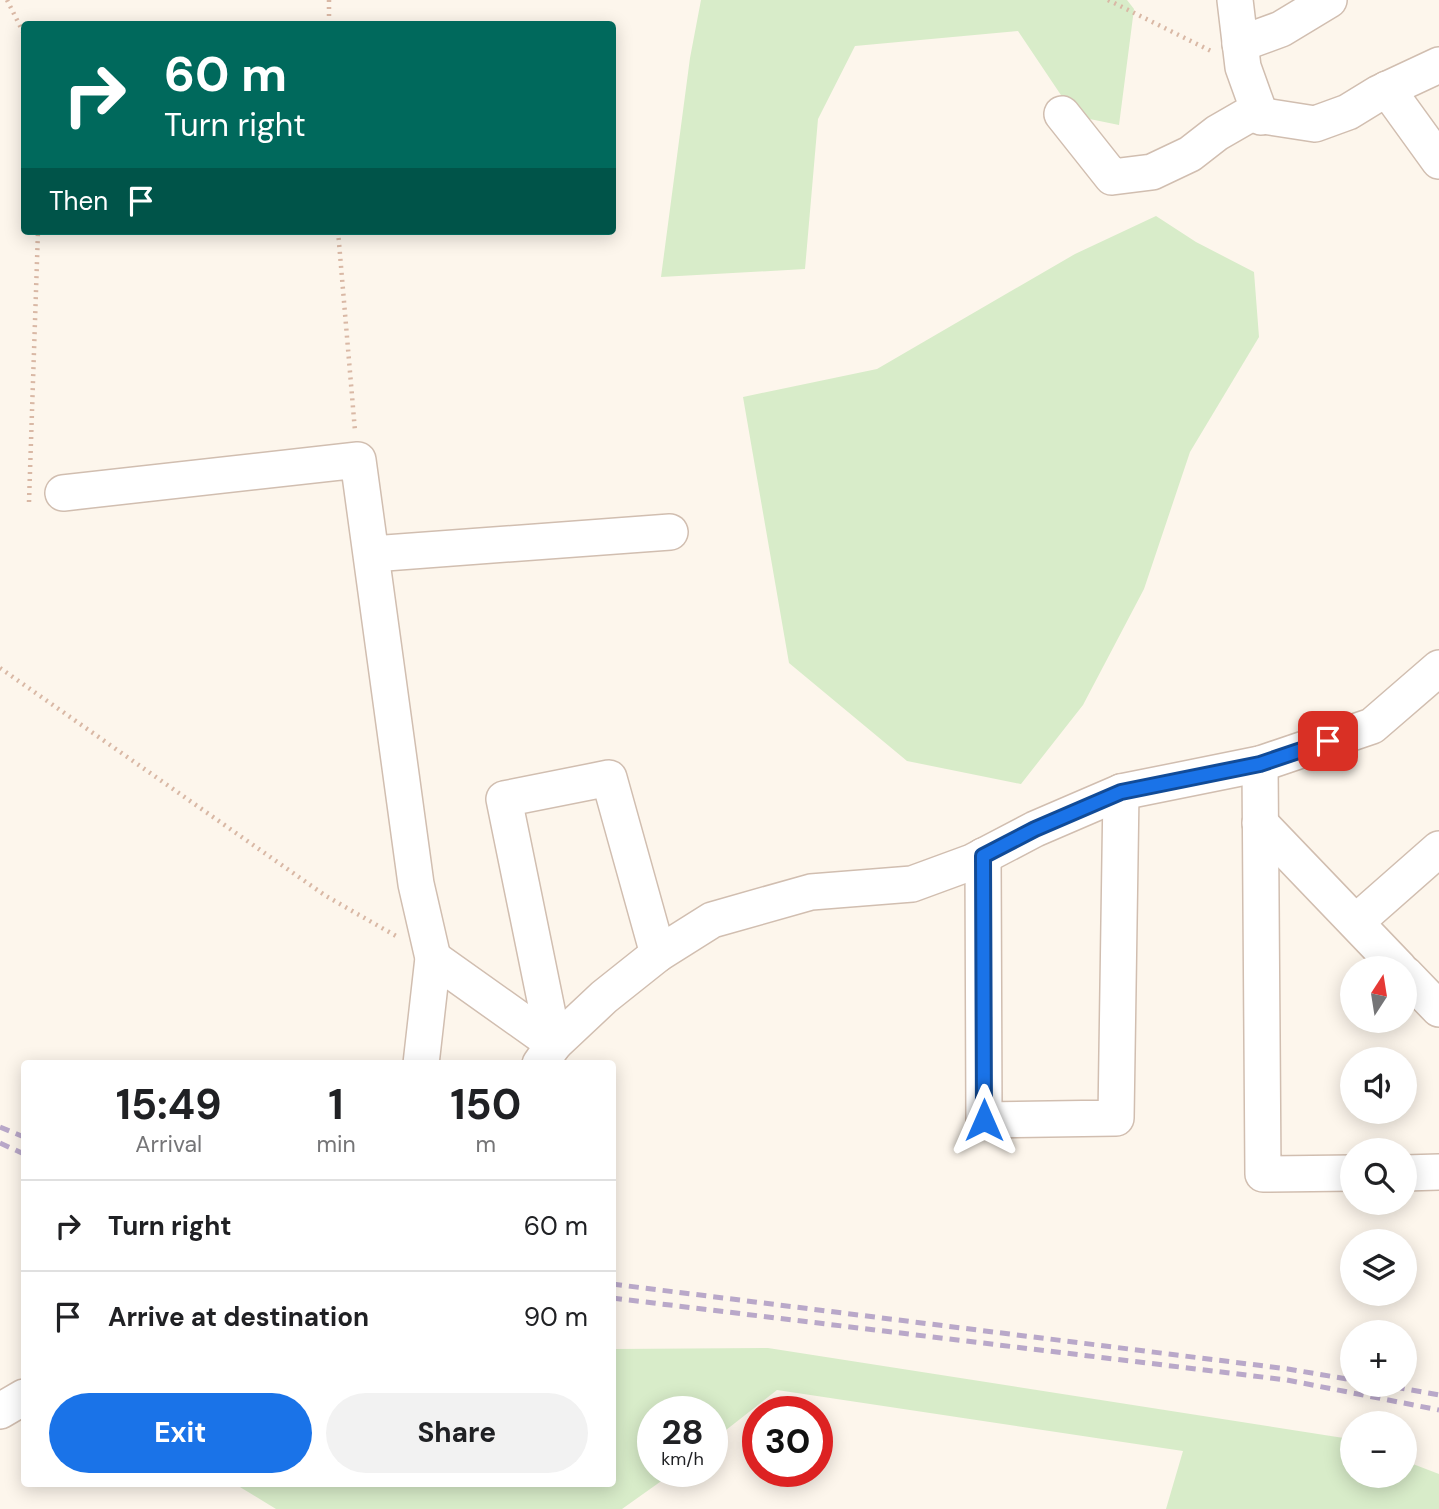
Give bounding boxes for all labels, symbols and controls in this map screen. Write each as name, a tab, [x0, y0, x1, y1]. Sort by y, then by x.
text: 60 m	[164, 42, 287, 106]
icon: right	[49, 49, 140, 140]
text: Turn right	[164, 104, 306, 146]
icon: arrive	[122, 182, 160, 220]
text: Then	[49, 184, 108, 218]
pin	[1298, 711, 1358, 771]
icon: arrive	[1309, 722, 1347, 760]
north arrow	[1340, 956, 1418, 1032]
map controls	[1340, 956, 1417, 1488]
button: sound	[1340, 1047, 1417, 1124]
text: 15:49	[116, 1077, 222, 1132]
text: 1	[328, 1077, 344, 1132]
text: 150	[450, 1077, 521, 1132]
position arrow	[947, 1083, 1021, 1157]
text: Arrival	[135, 1129, 202, 1159]
text: min	[316, 1129, 356, 1159]
text: m	[476, 1129, 496, 1159]
button: search	[1340, 1138, 1417, 1215]
icon: right	[49, 1207, 87, 1245]
text: Turn right	[108, 1209, 232, 1243]
text: 60 m	[524, 1209, 588, 1243]
button: layers	[1340, 1229, 1417, 1306]
icon: arrive	[49, 1298, 87, 1336]
text: Arrive at destination	[108, 1300, 369, 1334]
text: 90 m	[524, 1300, 588, 1334]
button: +	[1340, 1320, 1417, 1397]
button: Exit	[49, 1393, 312, 1473]
button: Share	[326, 1393, 588, 1473]
speed limit sign: 30	[742, 1396, 833, 1487]
text: 28	[661, 1409, 704, 1455]
button: −	[1340, 1411, 1417, 1488]
text: km/h	[661, 1447, 704, 1471]

